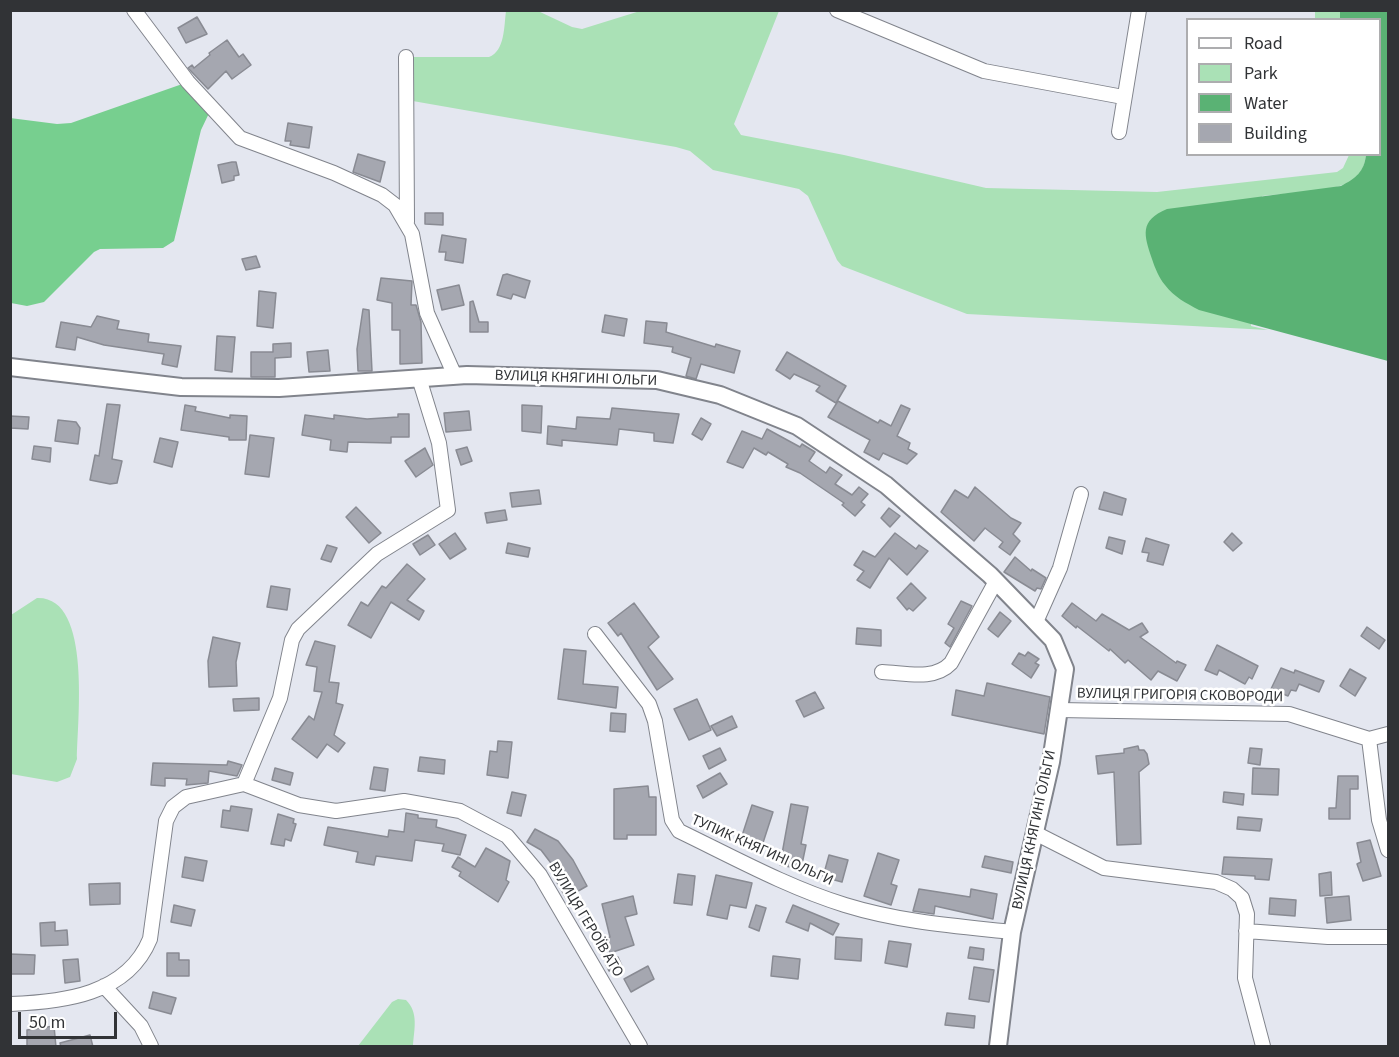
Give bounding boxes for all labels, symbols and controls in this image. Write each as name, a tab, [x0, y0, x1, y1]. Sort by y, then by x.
legend	[1186, 18, 1381, 156]
text: Road	[1244, 31, 1283, 56]
text: Park	[1244, 61, 1278, 86]
text: Water	[1244, 91, 1288, 116]
text: Building	[1244, 121, 1307, 146]
street label: ВУЛИЦЯ КНЯГИНІ ОЛЬГИ	[494, 367, 658, 391]
street label: ВУЛИЦЯ ГРИГОРІЯ СКОВОРОДИ	[1077, 685, 1283, 707]
street label: ВУЛИЦЯ КНЯГИНІ ОЛЬГИ	[1009, 749, 1061, 911]
street label: ТУПИК КНЯГИНІ ОЛЬГИ	[688, 812, 836, 890]
street label: ВУЛИЦЯ ГЕРОЇВ АТО	[544, 859, 626, 981]
scale bar	[21, 1000, 120, 1038]
text: 50 m	[29, 1010, 65, 1035]

